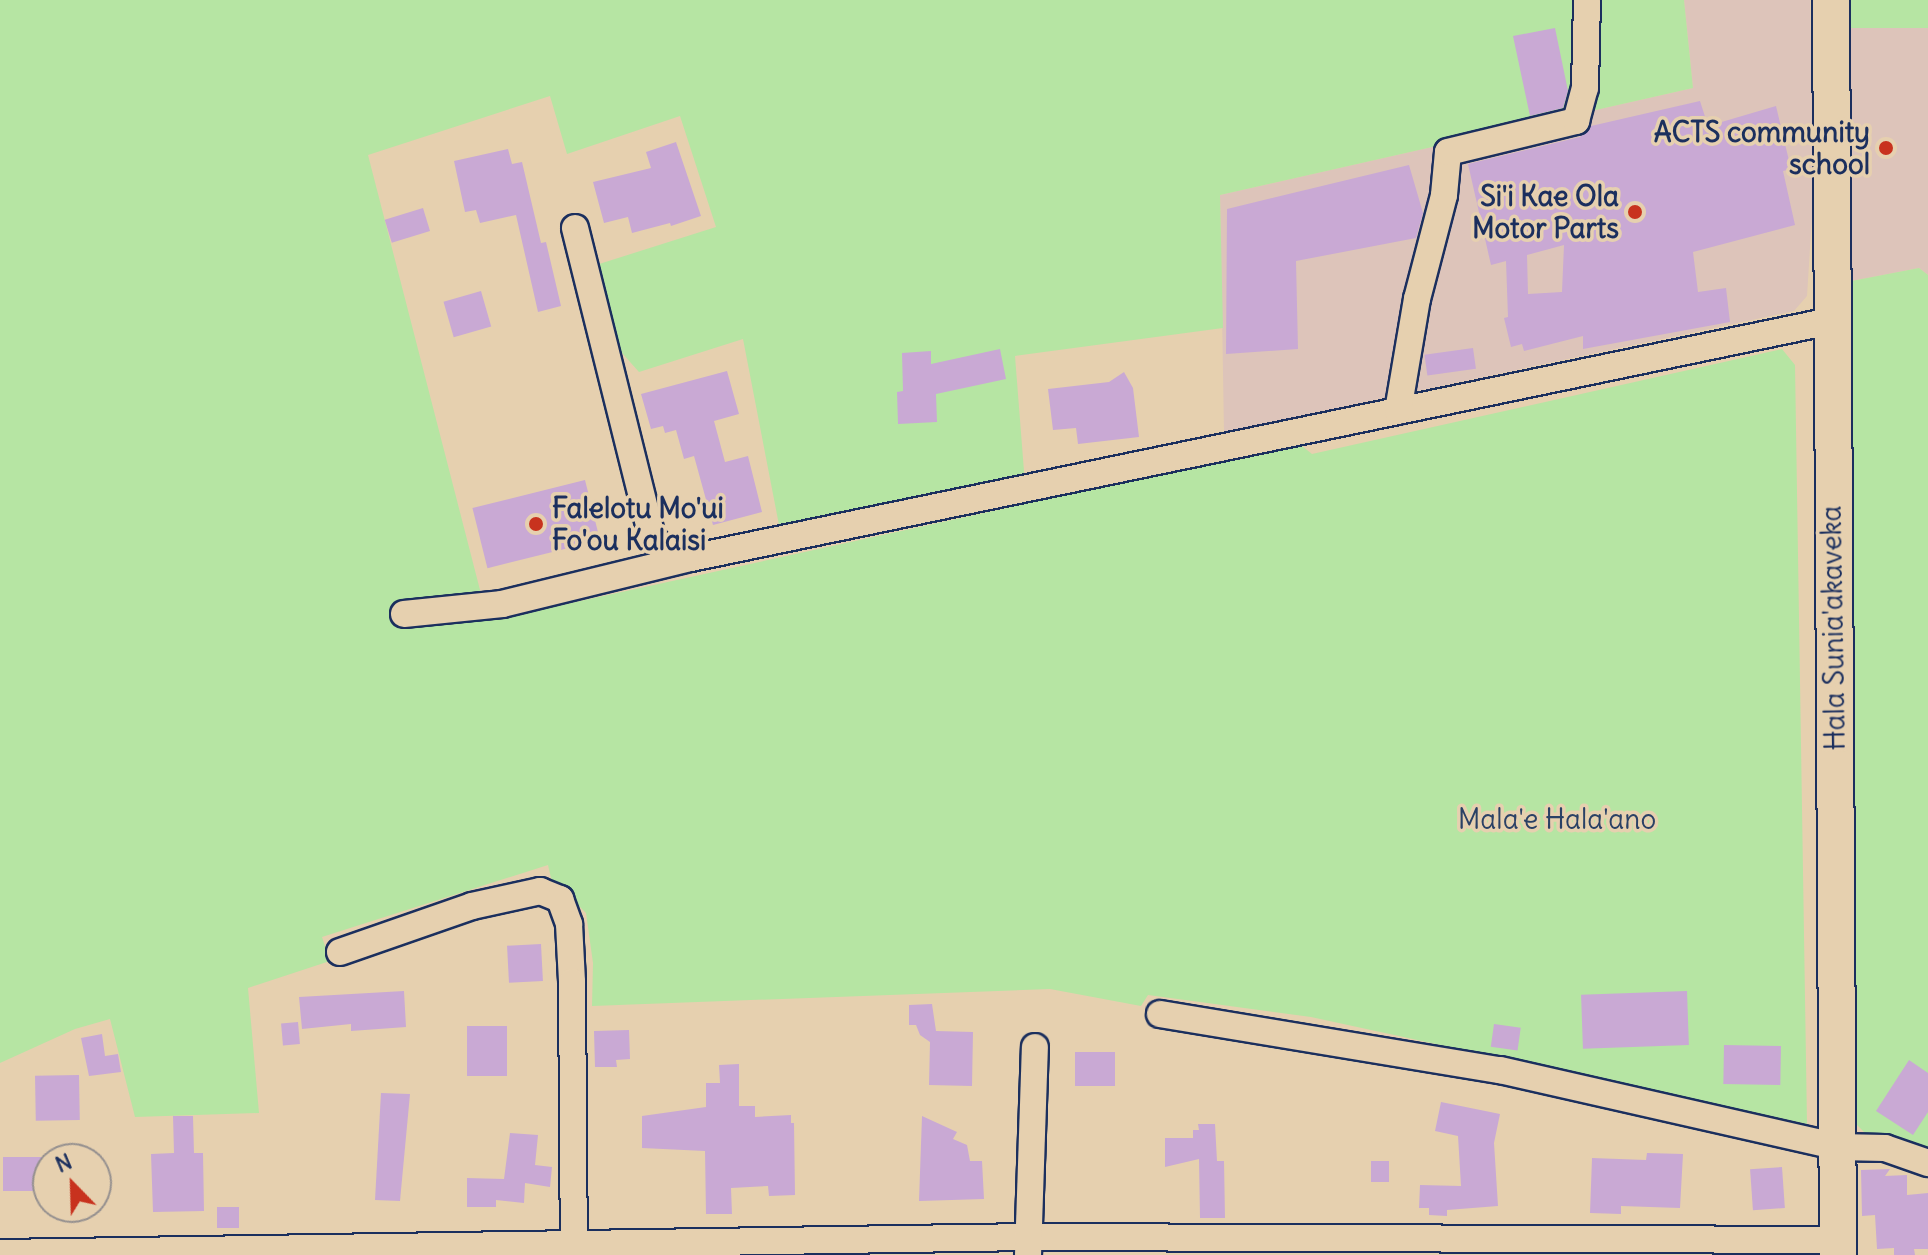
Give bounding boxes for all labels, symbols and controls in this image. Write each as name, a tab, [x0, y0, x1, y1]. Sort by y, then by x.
place label: ACTS community school	[1654, 115, 1870, 181]
marker: ACTS community school	[1877, 139, 1895, 157]
place label: Si'i Kae Ola Motor Parts	[1472, 179, 1619, 245]
marker: Si'i Kae Ola Motor Parts	[1626, 203, 1644, 221]
place label: Falelotu Mo'ui Fo'ou Kalaisi	[552, 491, 724, 557]
street label: Hala Sunia'akaveka	[1814, 505, 1852, 751]
marker: Falelotu Mo'ui Fo'ou Kalaisi	[527, 515, 545, 533]
park label: Mala'e Hala'ano	[1458, 802, 1656, 836]
north arrow	[32, 1143, 112, 1223]
text: N	[51, 1147, 76, 1179]

